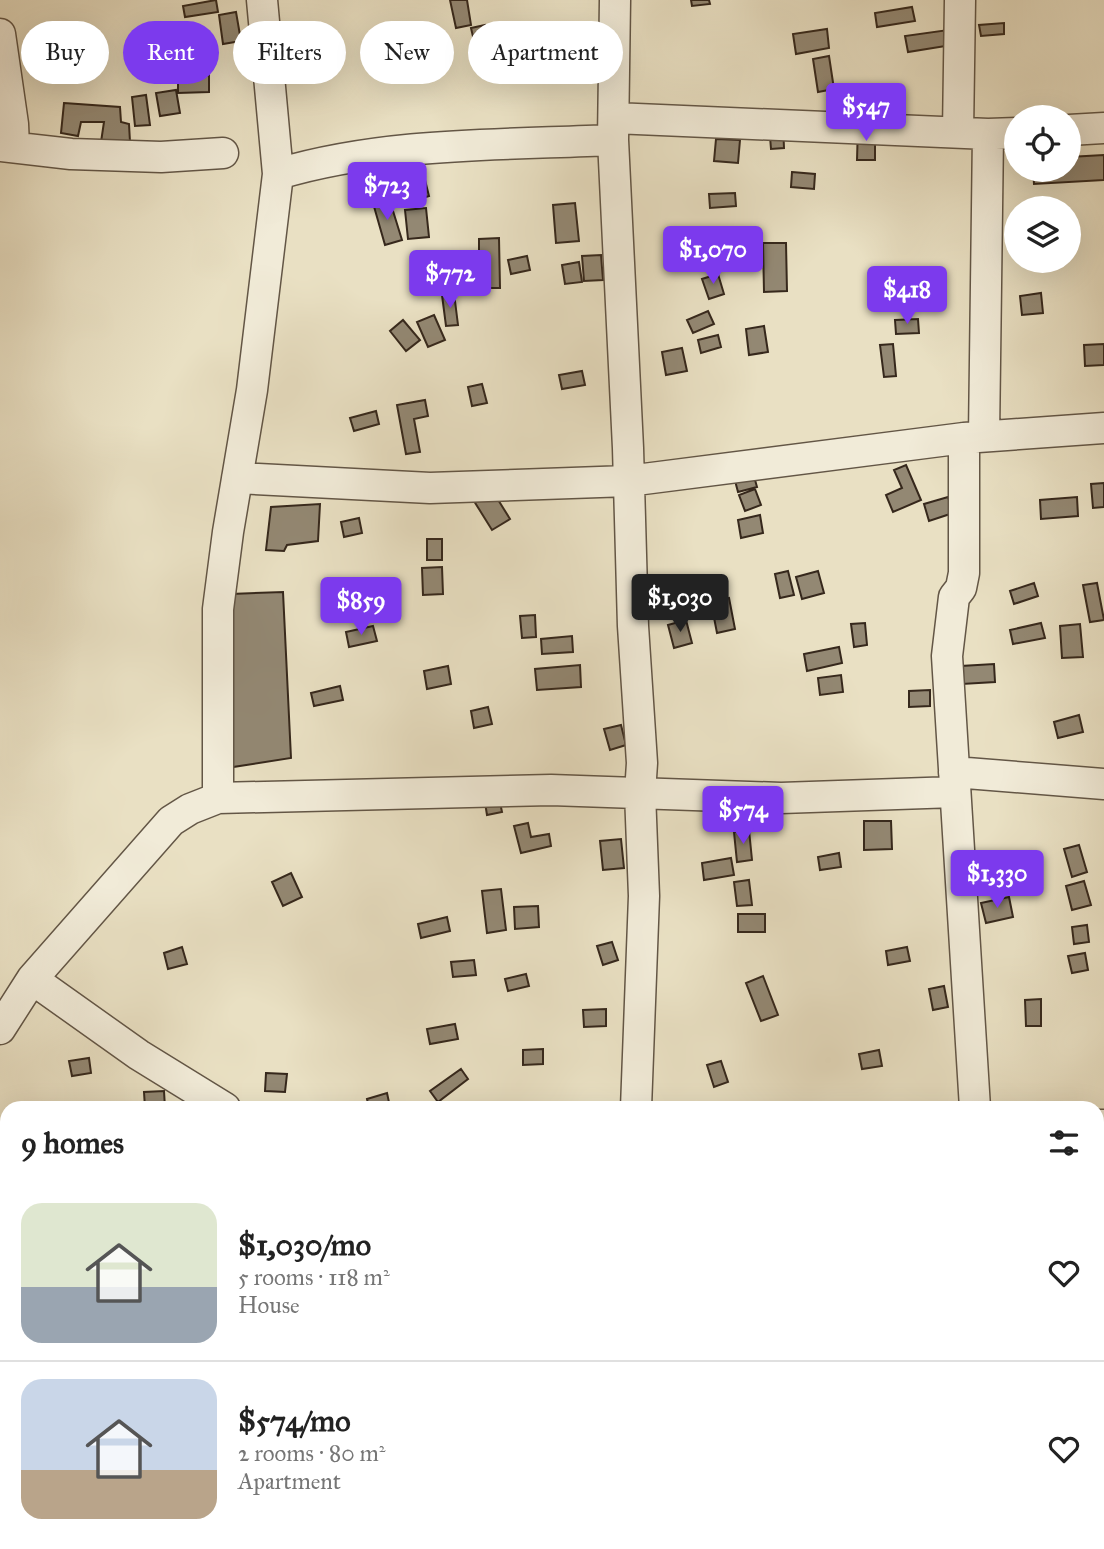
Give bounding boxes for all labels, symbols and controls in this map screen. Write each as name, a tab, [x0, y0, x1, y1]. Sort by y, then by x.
chip: Buy	[21, 21, 109, 84]
chip: Rent	[123, 21, 219, 84]
chip: Filters	[233, 21, 346, 84]
chip: New	[360, 21, 454, 84]
chip: Apartment	[468, 21, 623, 84]
pin: $547	[825, 83, 907, 143]
text: $547	[842, 92, 890, 120]
map controls	[1004, 105, 1081, 273]
button: locate	[1004, 105, 1081, 182]
pin: $723	[346, 162, 428, 222]
text: $723	[364, 171, 410, 199]
button: layers	[1004, 196, 1081, 273]
pin: $1,070	[656, 226, 770, 286]
text: $1,070	[679, 235, 747, 263]
pin: $772	[409, 250, 491, 310]
text: $772	[425, 259, 475, 287]
pin: $418	[866, 266, 948, 326]
text: $418	[883, 275, 931, 303]
pin: $1,030	[623, 574, 737, 634]
pin: $859	[320, 578, 402, 637]
text: $1,030	[648, 583, 712, 611]
text: $859	[336, 586, 386, 614]
pin: $574	[702, 786, 784, 846]
text: $574	[718, 795, 768, 823]
pin: $1,330	[940, 850, 1054, 910]
text: $1,330	[967, 859, 1027, 887]
icon: filters	[1045, 1124, 1083, 1162]
text: 9 homes	[21, 1125, 124, 1161]
text: $1,030/mo	[238, 1227, 371, 1263]
icon: home	[77, 1231, 161, 1315]
icon: heart	[1045, 1254, 1083, 1292]
text: 5 rooms · 118 m²	[238, 1263, 390, 1291]
text: House	[238, 1291, 300, 1319]
text: $574/mo	[238, 1403, 351, 1439]
icon: home	[77, 1407, 161, 1491]
icon: heart	[1045, 1430, 1083, 1468]
text: 2 rooms · 80 m²	[238, 1439, 385, 1467]
text: Apartment	[238, 1467, 341, 1495]

